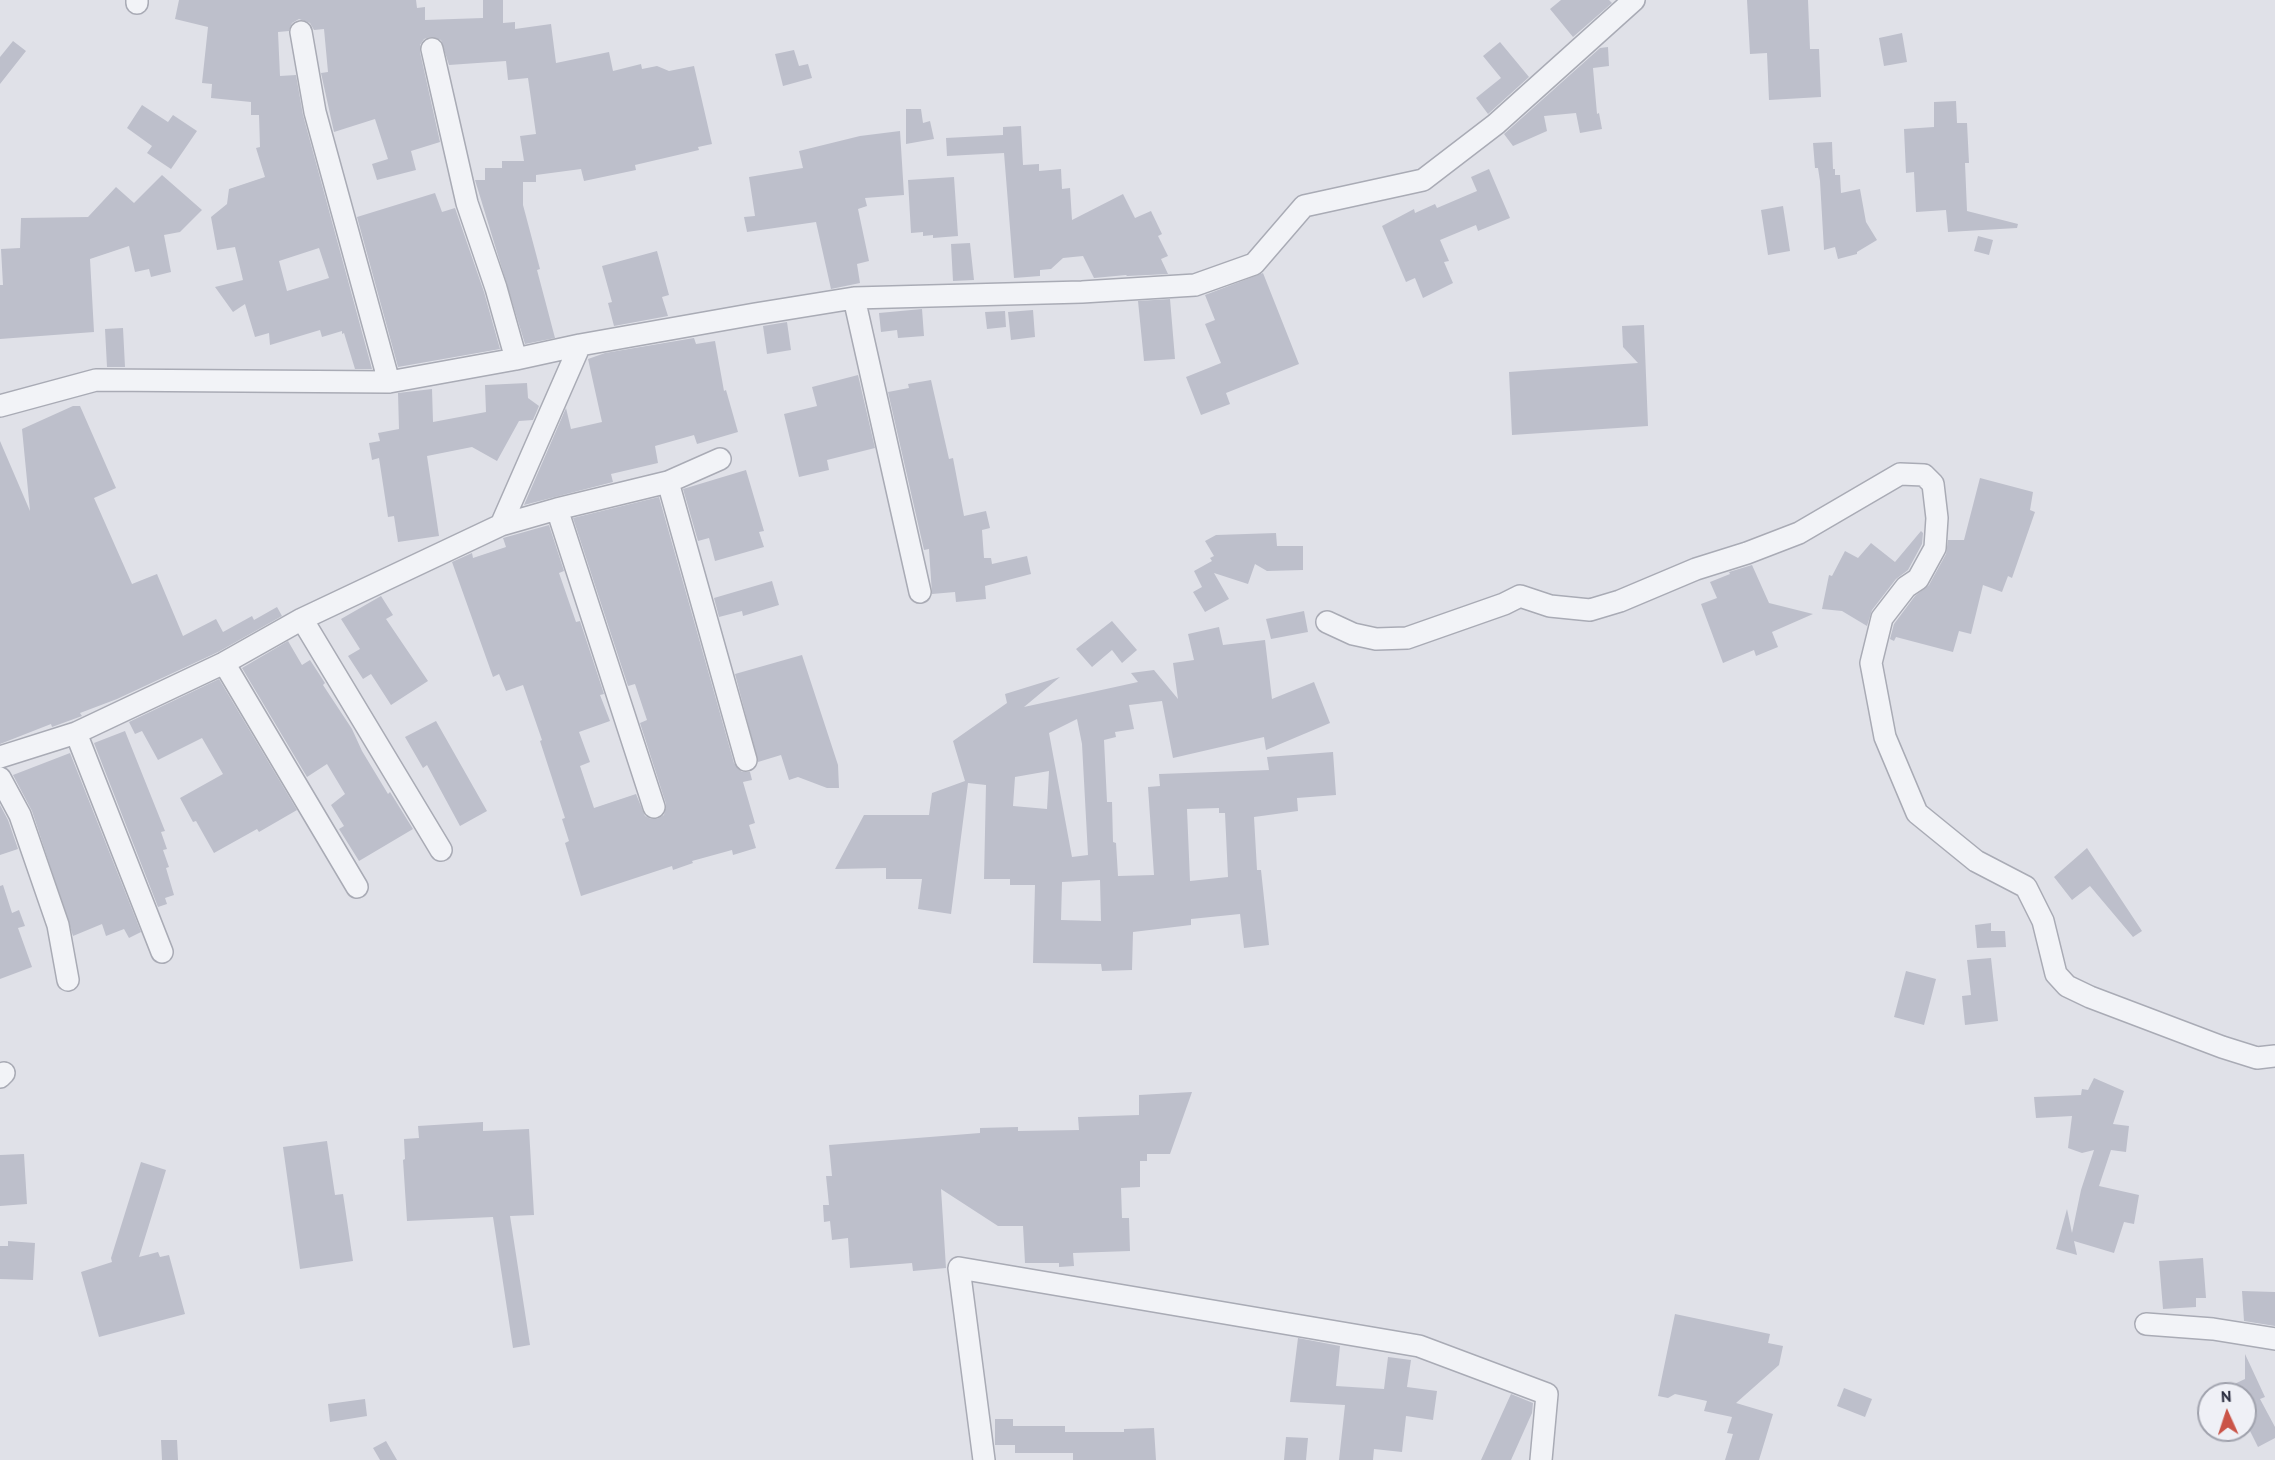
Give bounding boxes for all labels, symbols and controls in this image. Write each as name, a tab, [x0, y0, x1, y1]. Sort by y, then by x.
north arrow	[2197, 1382, 2257, 1442]
text: N	[2220, 1386, 2232, 1406]

